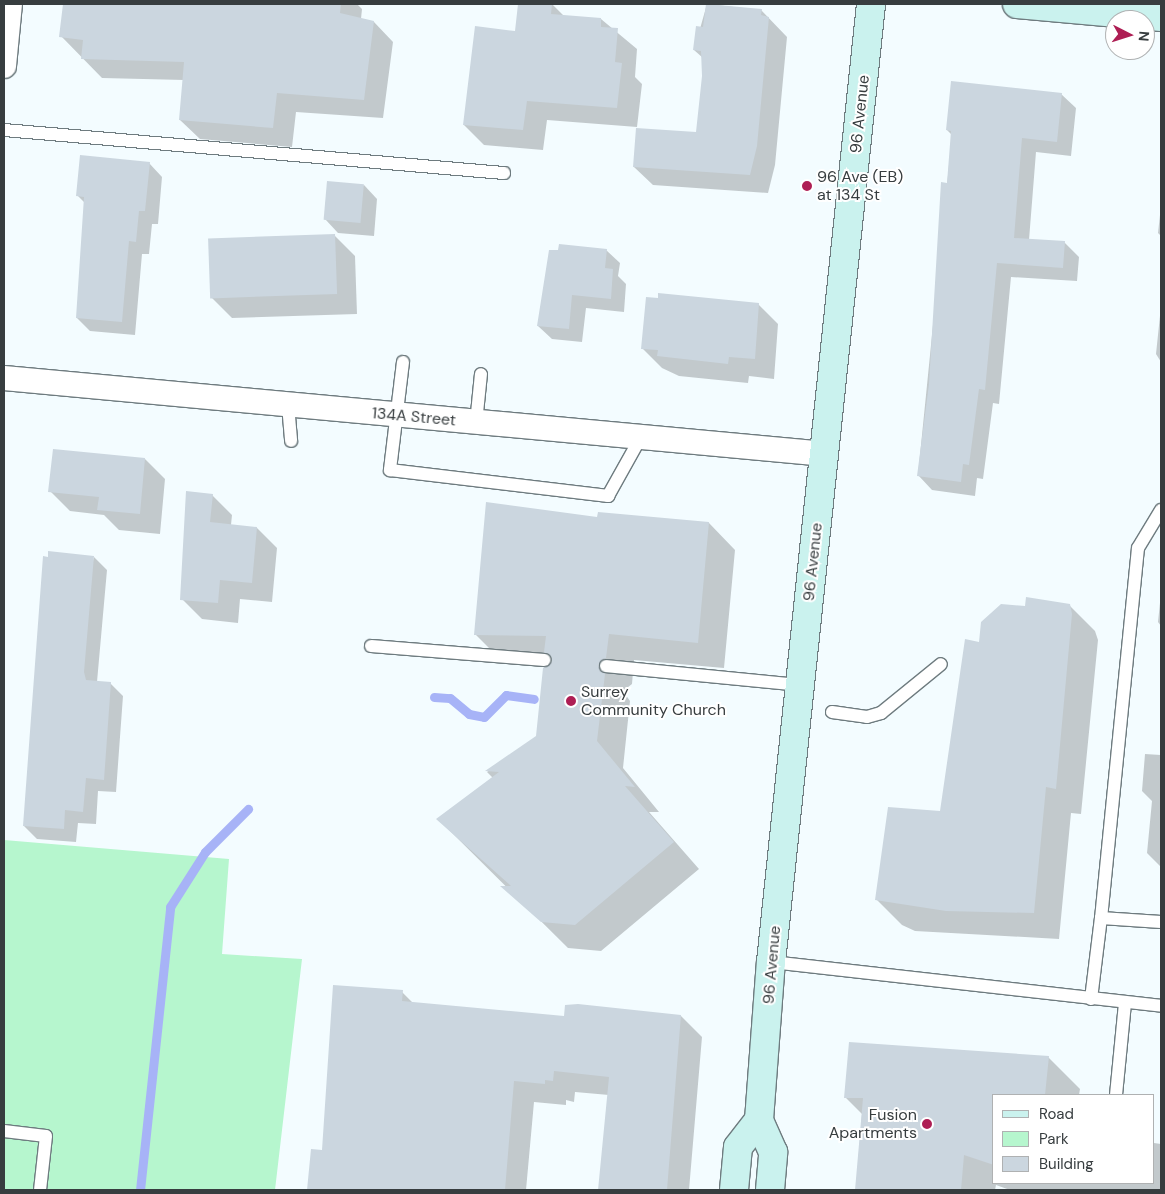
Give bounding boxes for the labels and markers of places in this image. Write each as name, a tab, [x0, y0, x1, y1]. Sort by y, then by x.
place label: 96 Ave (EB) at 134 St	[817, 167, 903, 205]
marker: 96 Ave (EB) at 134 St	[801, 180, 813, 192]
place label: Surrey Community Church	[581, 682, 726, 720]
marker: Surrey Community Church	[565, 695, 577, 707]
place label: Fusion Apartments	[829, 1105, 917, 1143]
marker: Fusion Apartments	[921, 1118, 933, 1130]

